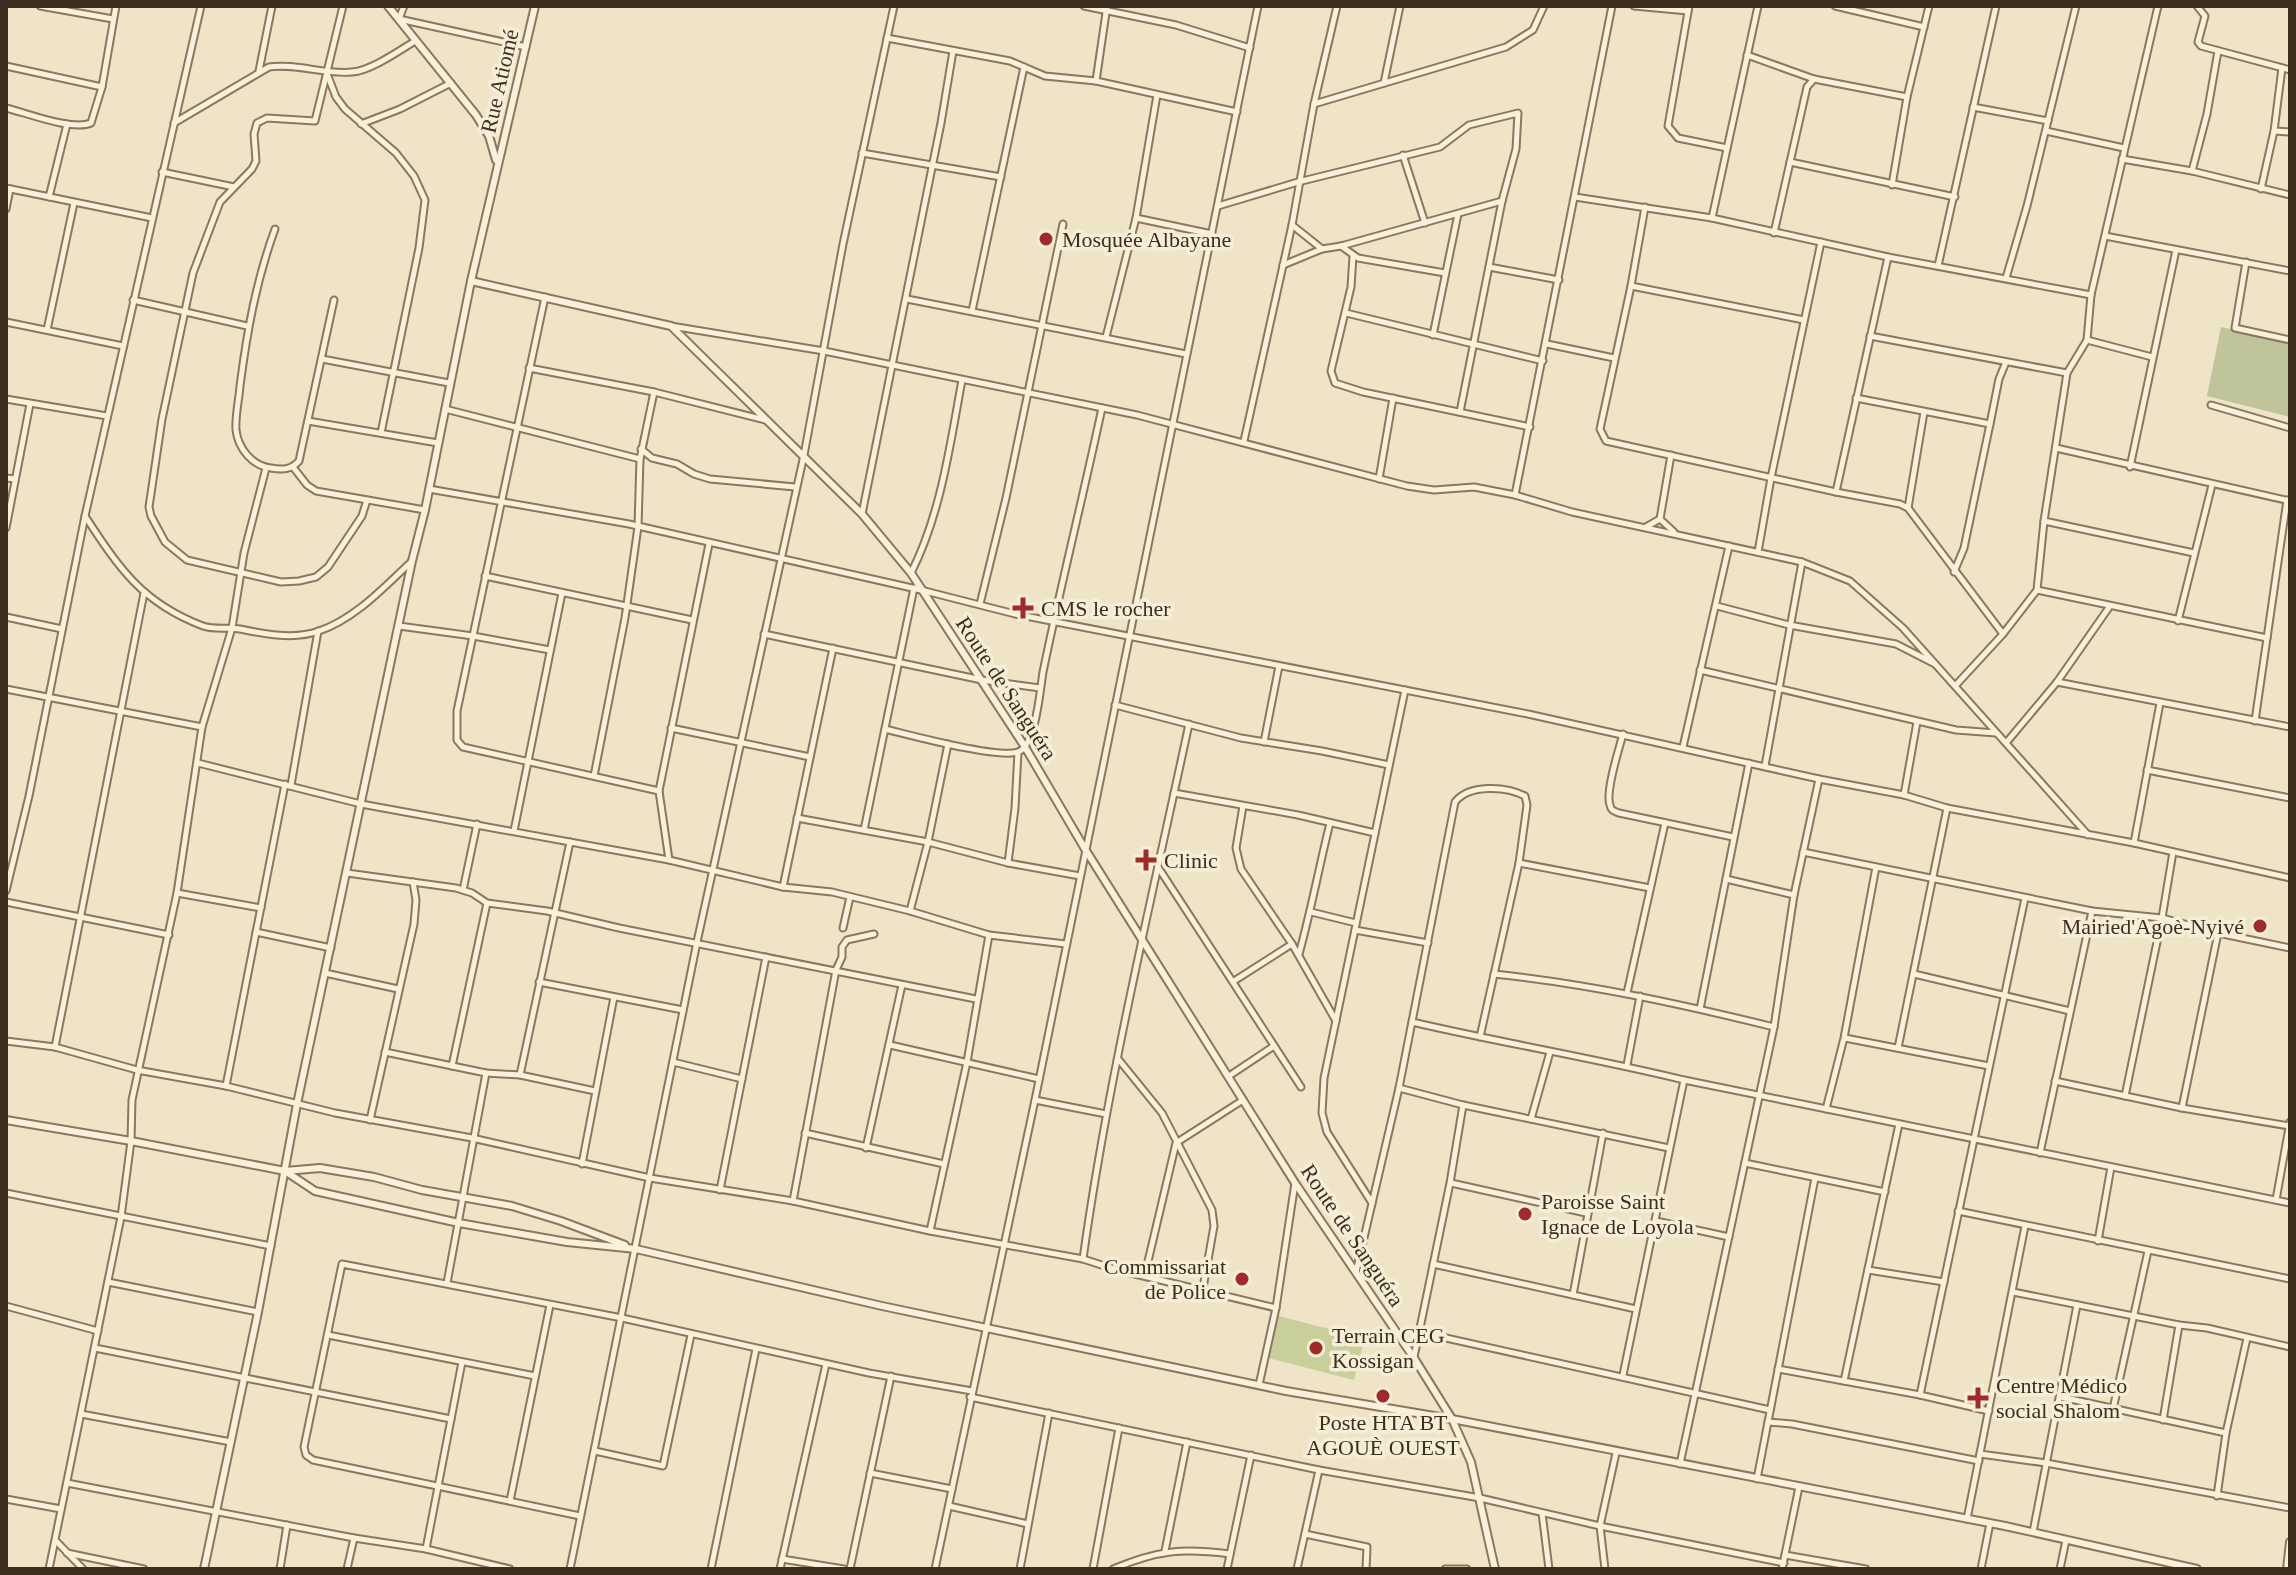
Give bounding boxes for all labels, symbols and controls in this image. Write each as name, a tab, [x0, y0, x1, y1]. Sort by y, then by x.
street label: Rue Atiomé	[475, 27, 524, 135]
place label: Mosquée Albayane	[1062, 227, 1231, 252]
marker: Mosquée Albayane	[1037, 230, 1055, 248]
place label: CMS le rocher	[1041, 596, 1171, 621]
marker: CMS le rocher	[1012, 597, 1034, 619]
street label: Route de Sanguéra	[951, 612, 1062, 765]
place label: Clinic	[1164, 848, 1218, 873]
marker: Clinic	[1135, 849, 1157, 871]
place label: Mairied'Agoè-Nyivé	[2062, 914, 2244, 939]
marker: Mairied'Agoè-Nyivé	[2251, 917, 2269, 935]
street label: Route de Sanguéra	[1296, 1159, 1410, 1311]
place label: Paroisse Saint Ignace de Loyola	[1541, 1189, 1694, 1239]
marker: Paroisse Saint Ignace de Loyola	[1516, 1205, 1534, 1223]
place label: Commissariat de Police	[1104, 1254, 1226, 1304]
marker: Commissariat de Police	[1233, 1270, 1251, 1288]
place label: Terrain CEG Kossigan	[1332, 1323, 1445, 1373]
marker: Terrain CEG Kossigan	[1307, 1339, 1325, 1357]
place label: Centre Médico social Shalom	[1996, 1373, 2127, 1423]
marker: Poste HTA BT AGOUÈ OUEST	[1374, 1387, 1392, 1405]
marker: Centre Médico social Shalom	[1967, 1387, 1989, 1409]
place label: Poste HTA BT AGOUÈ OUEST	[1306, 1410, 1460, 1460]

